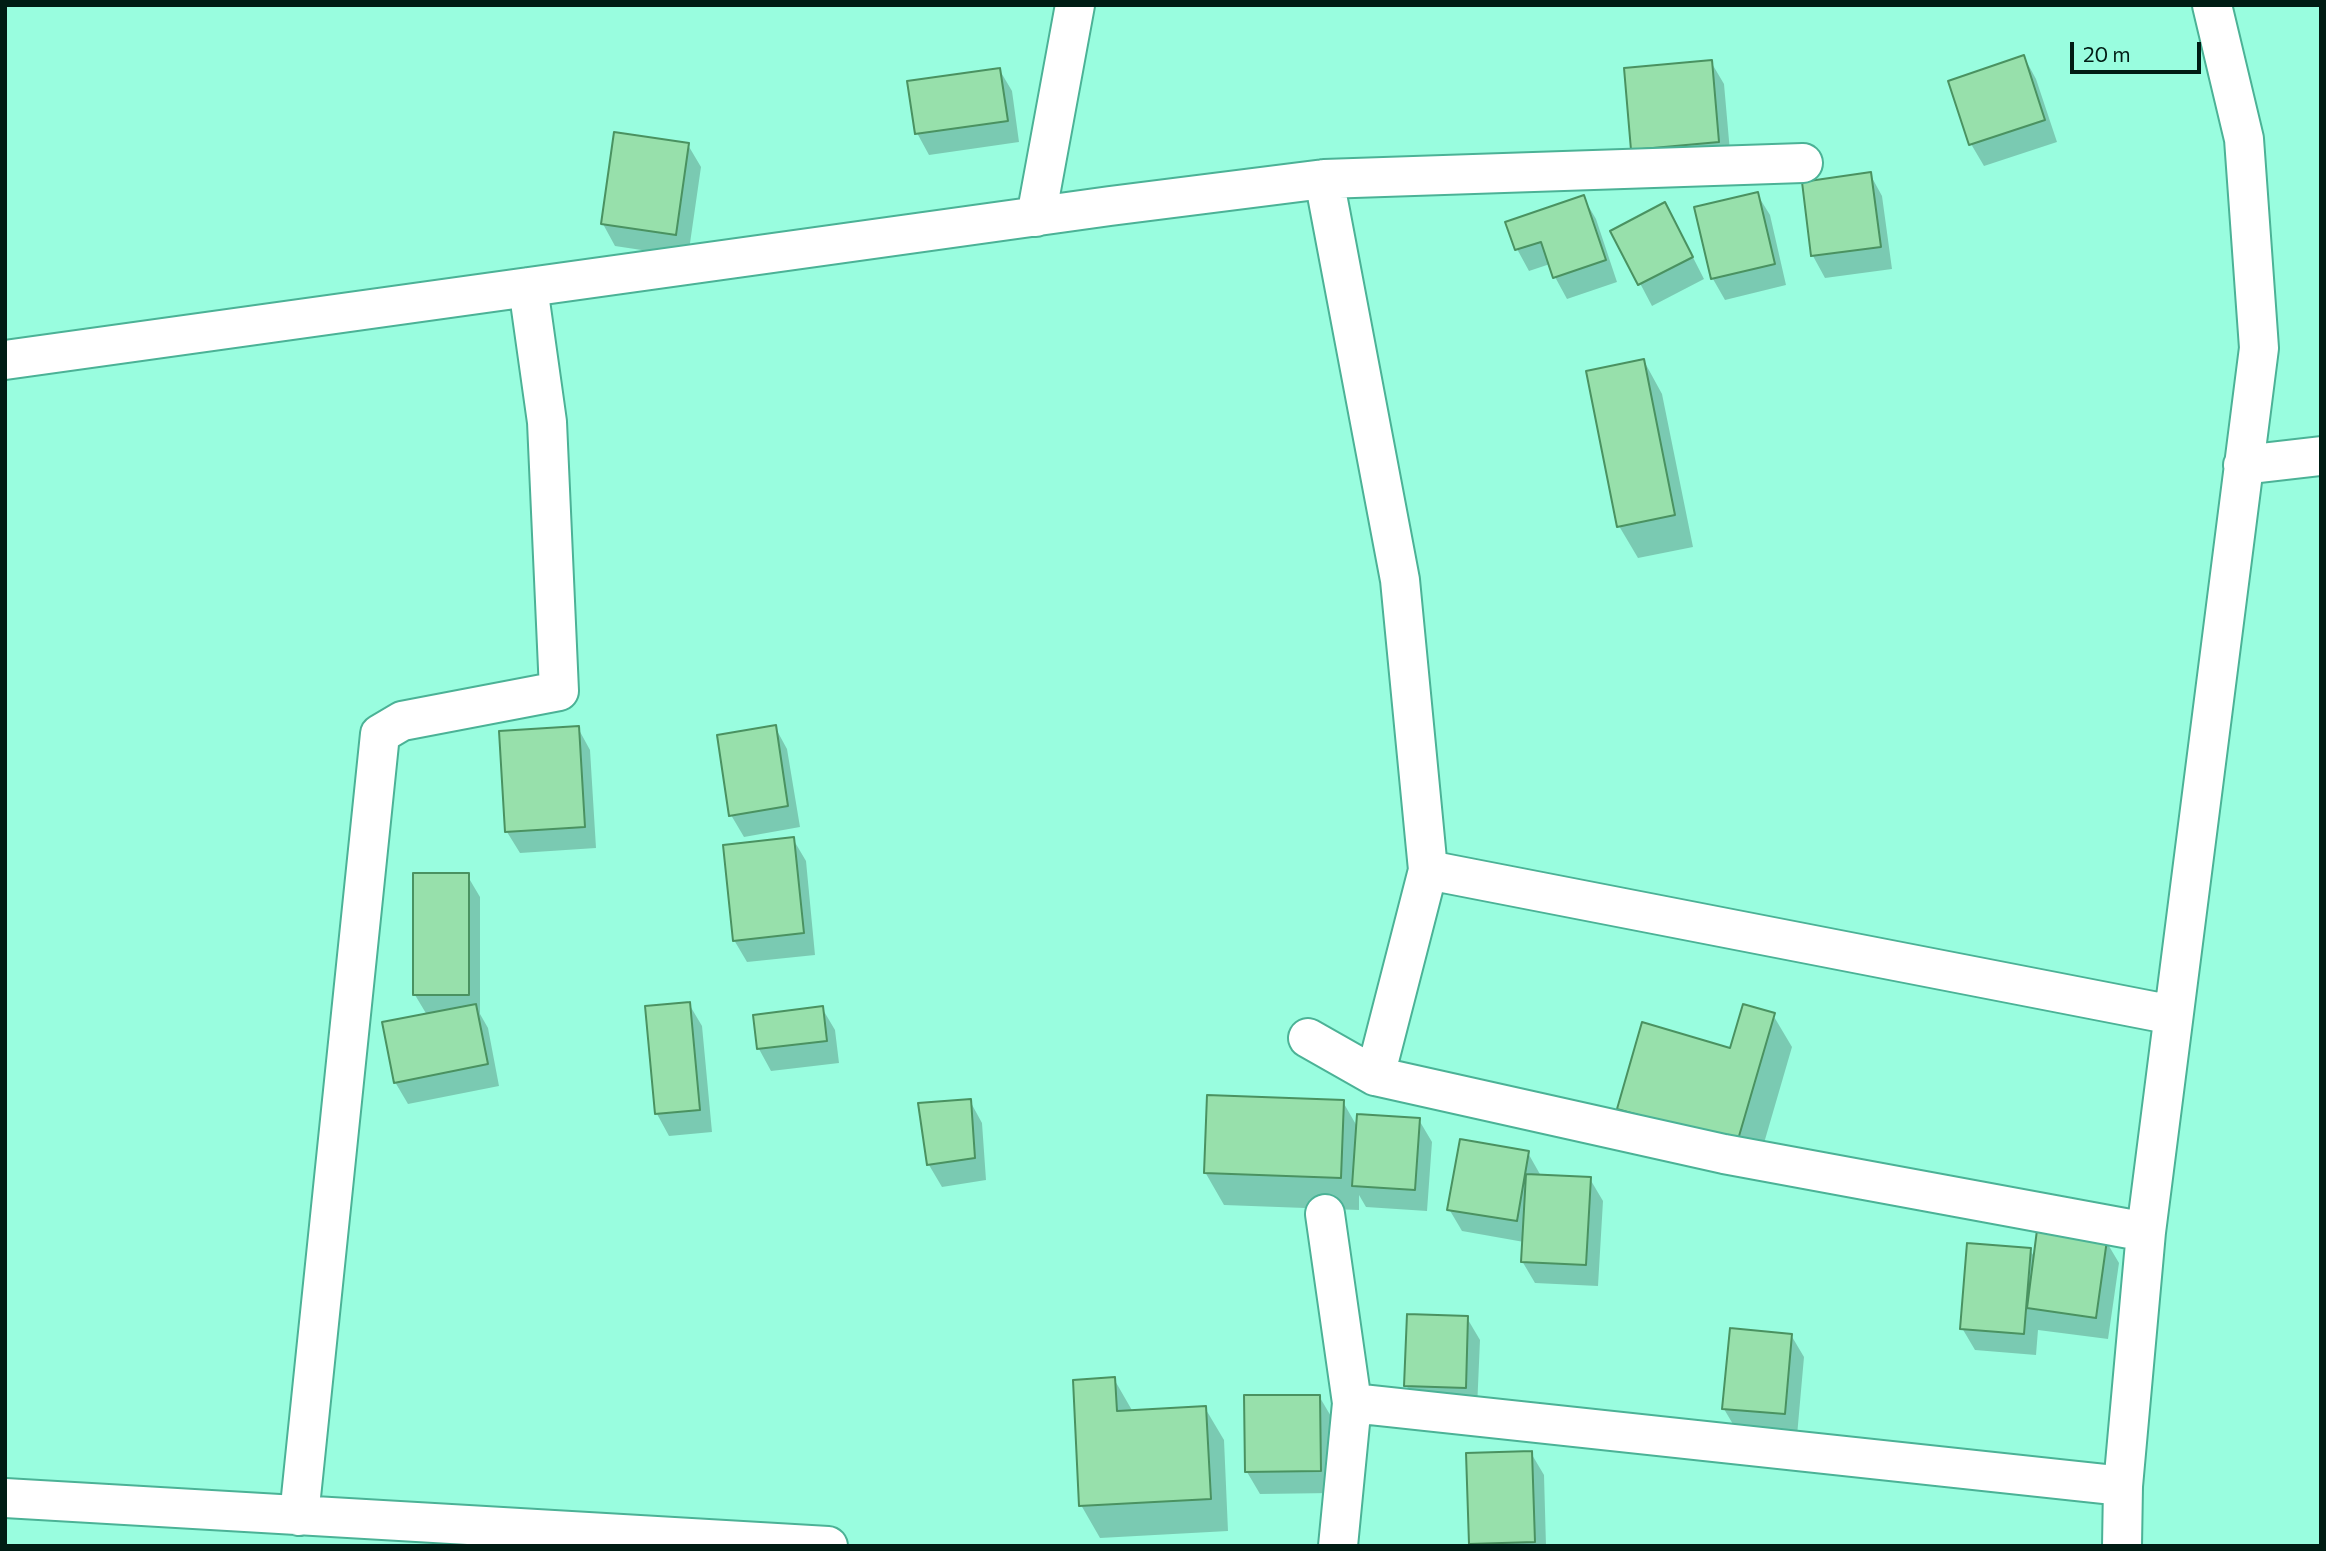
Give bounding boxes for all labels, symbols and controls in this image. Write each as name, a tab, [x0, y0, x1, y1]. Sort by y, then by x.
scale bar	[2074, 28, 2205, 72]
text: 20 m	[2083, 41, 2131, 66]

